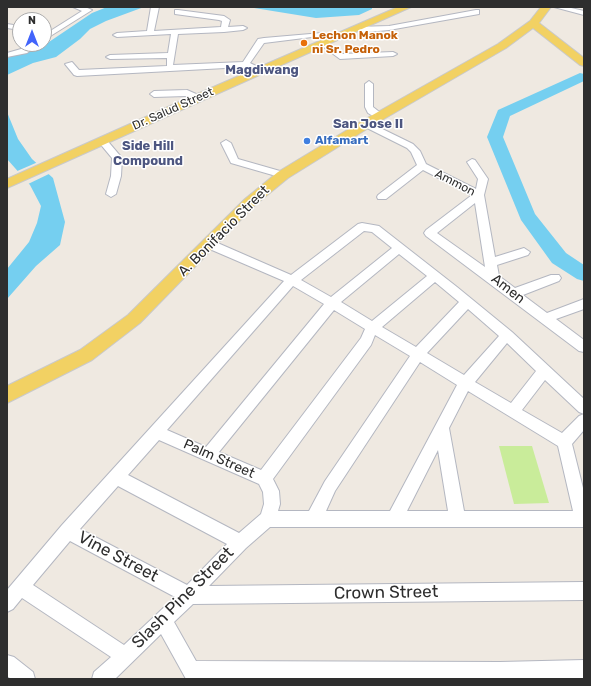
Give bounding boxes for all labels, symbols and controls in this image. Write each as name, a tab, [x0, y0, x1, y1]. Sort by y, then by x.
north arrow	[12, 12, 52, 52]
text: N	[28, 14, 36, 27]
place label: Lechon Manok ni Sr. Pedro	[312, 29, 398, 57]
marker: Lechon Manok ni Sr. Pedro	[299, 38, 309, 48]
district label: Magdiwang	[225, 62, 299, 78]
street label: Dr. Salud Street	[130, 85, 216, 133]
district label: San Jose II	[333, 116, 403, 132]
place label: Alfamart	[315, 134, 368, 148]
marker: Alfamart	[302, 136, 312, 146]
district label: Side Hill Compound	[113, 138, 183, 169]
street label: Ammon	[432, 167, 478, 199]
street label: A. Bonifacio Street	[175, 182, 273, 280]
street label: Amen	[488, 271, 528, 307]
street label: Palm Street	[181, 436, 257, 482]
street label: Vine Street	[74, 527, 162, 587]
street label: Slash Pine Street	[128, 543, 238, 653]
street label: Crown Street	[334, 582, 438, 604]

